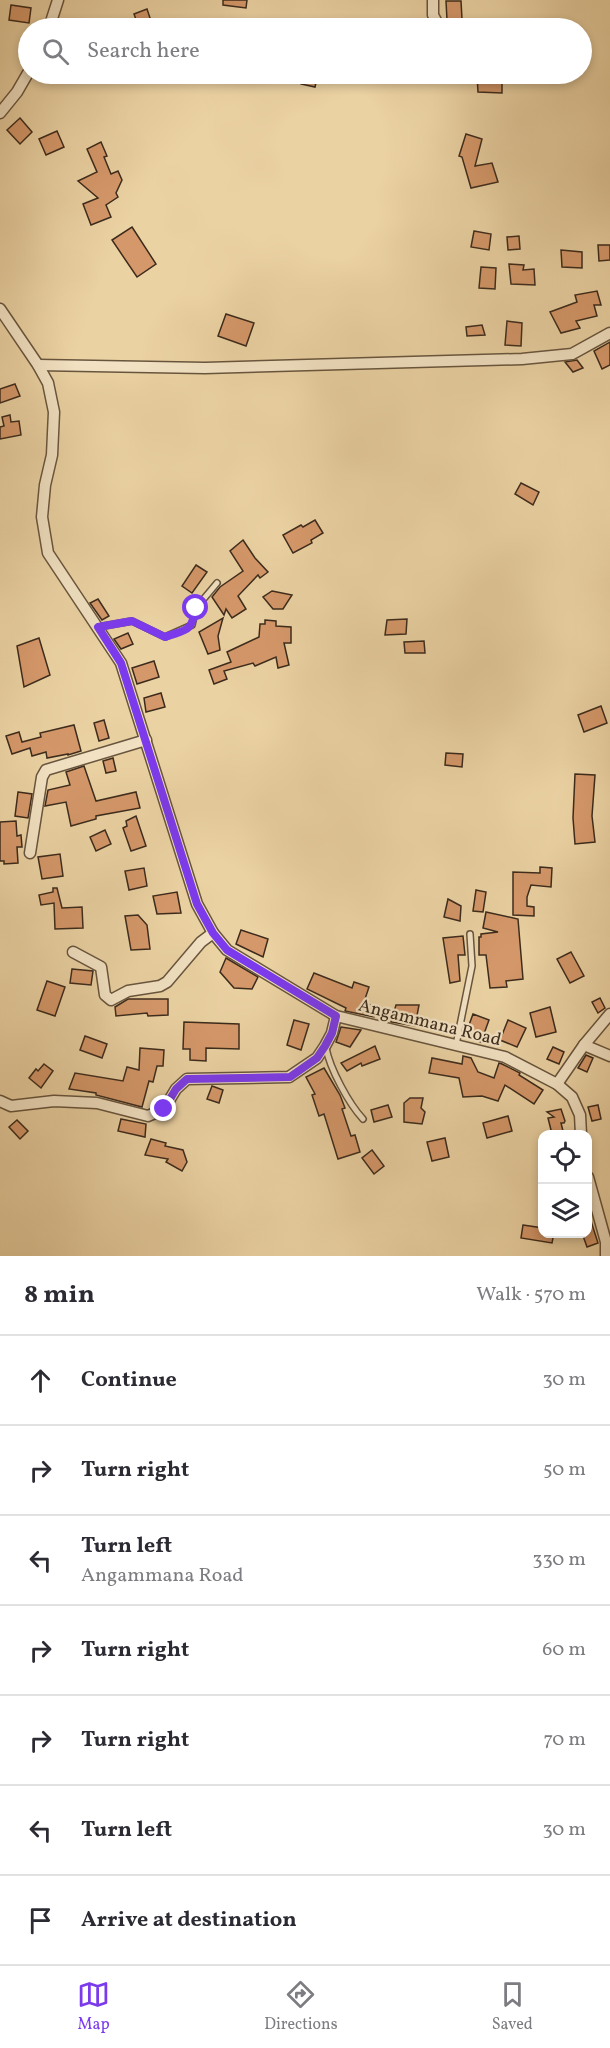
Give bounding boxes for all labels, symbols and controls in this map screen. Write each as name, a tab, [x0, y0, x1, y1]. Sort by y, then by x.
search box	[18, 18, 592, 84]
icon: search	[39, 35, 72, 68]
text: Search here	[87, 36, 200, 67]
route start	[182, 594, 208, 620]
street label: Angammana Road	[356, 994, 504, 1053]
route end	[150, 1095, 176, 1121]
map controls	[538, 1130, 592, 1238]
button: locate	[538, 1130, 592, 1184]
button: layers	[538, 1184, 592, 1238]
text: 8 min	[24, 1277, 95, 1313]
text: Walk · 570 m	[476, 1281, 586, 1309]
icon: ahead	[24, 1364, 57, 1397]
text: Continue	[81, 1365, 177, 1396]
text: 30 m	[542, 1366, 586, 1394]
icon: right	[24, 1454, 57, 1487]
text: Turn right	[81, 1455, 189, 1486]
text: 50 m	[543, 1456, 586, 1484]
text: Turn left	[81, 1531, 172, 1562]
icon: left	[24, 1544, 57, 1577]
text: 330 m	[532, 1546, 586, 1574]
text: Angammana Road	[81, 1562, 244, 1590]
icon: right	[24, 1634, 57, 1667]
text: Turn right	[81, 1635, 189, 1666]
text: 60 m	[542, 1636, 586, 1664]
icon: right	[24, 1724, 57, 1757]
text: Turn right	[81, 1725, 189, 1756]
text: 70 m	[543, 1726, 586, 1754]
icon: left	[24, 1814, 57, 1847]
text: Turn left	[81, 1815, 172, 1846]
text: 30 m	[542, 1816, 586, 1844]
icon: arrive	[24, 1904, 57, 1937]
text: Arrive at destination	[81, 1905, 297, 1936]
tab: Map	[77, 1978, 110, 2036]
tab: Directions	[264, 1978, 338, 2036]
tab: Saved	[492, 1978, 533, 2036]

